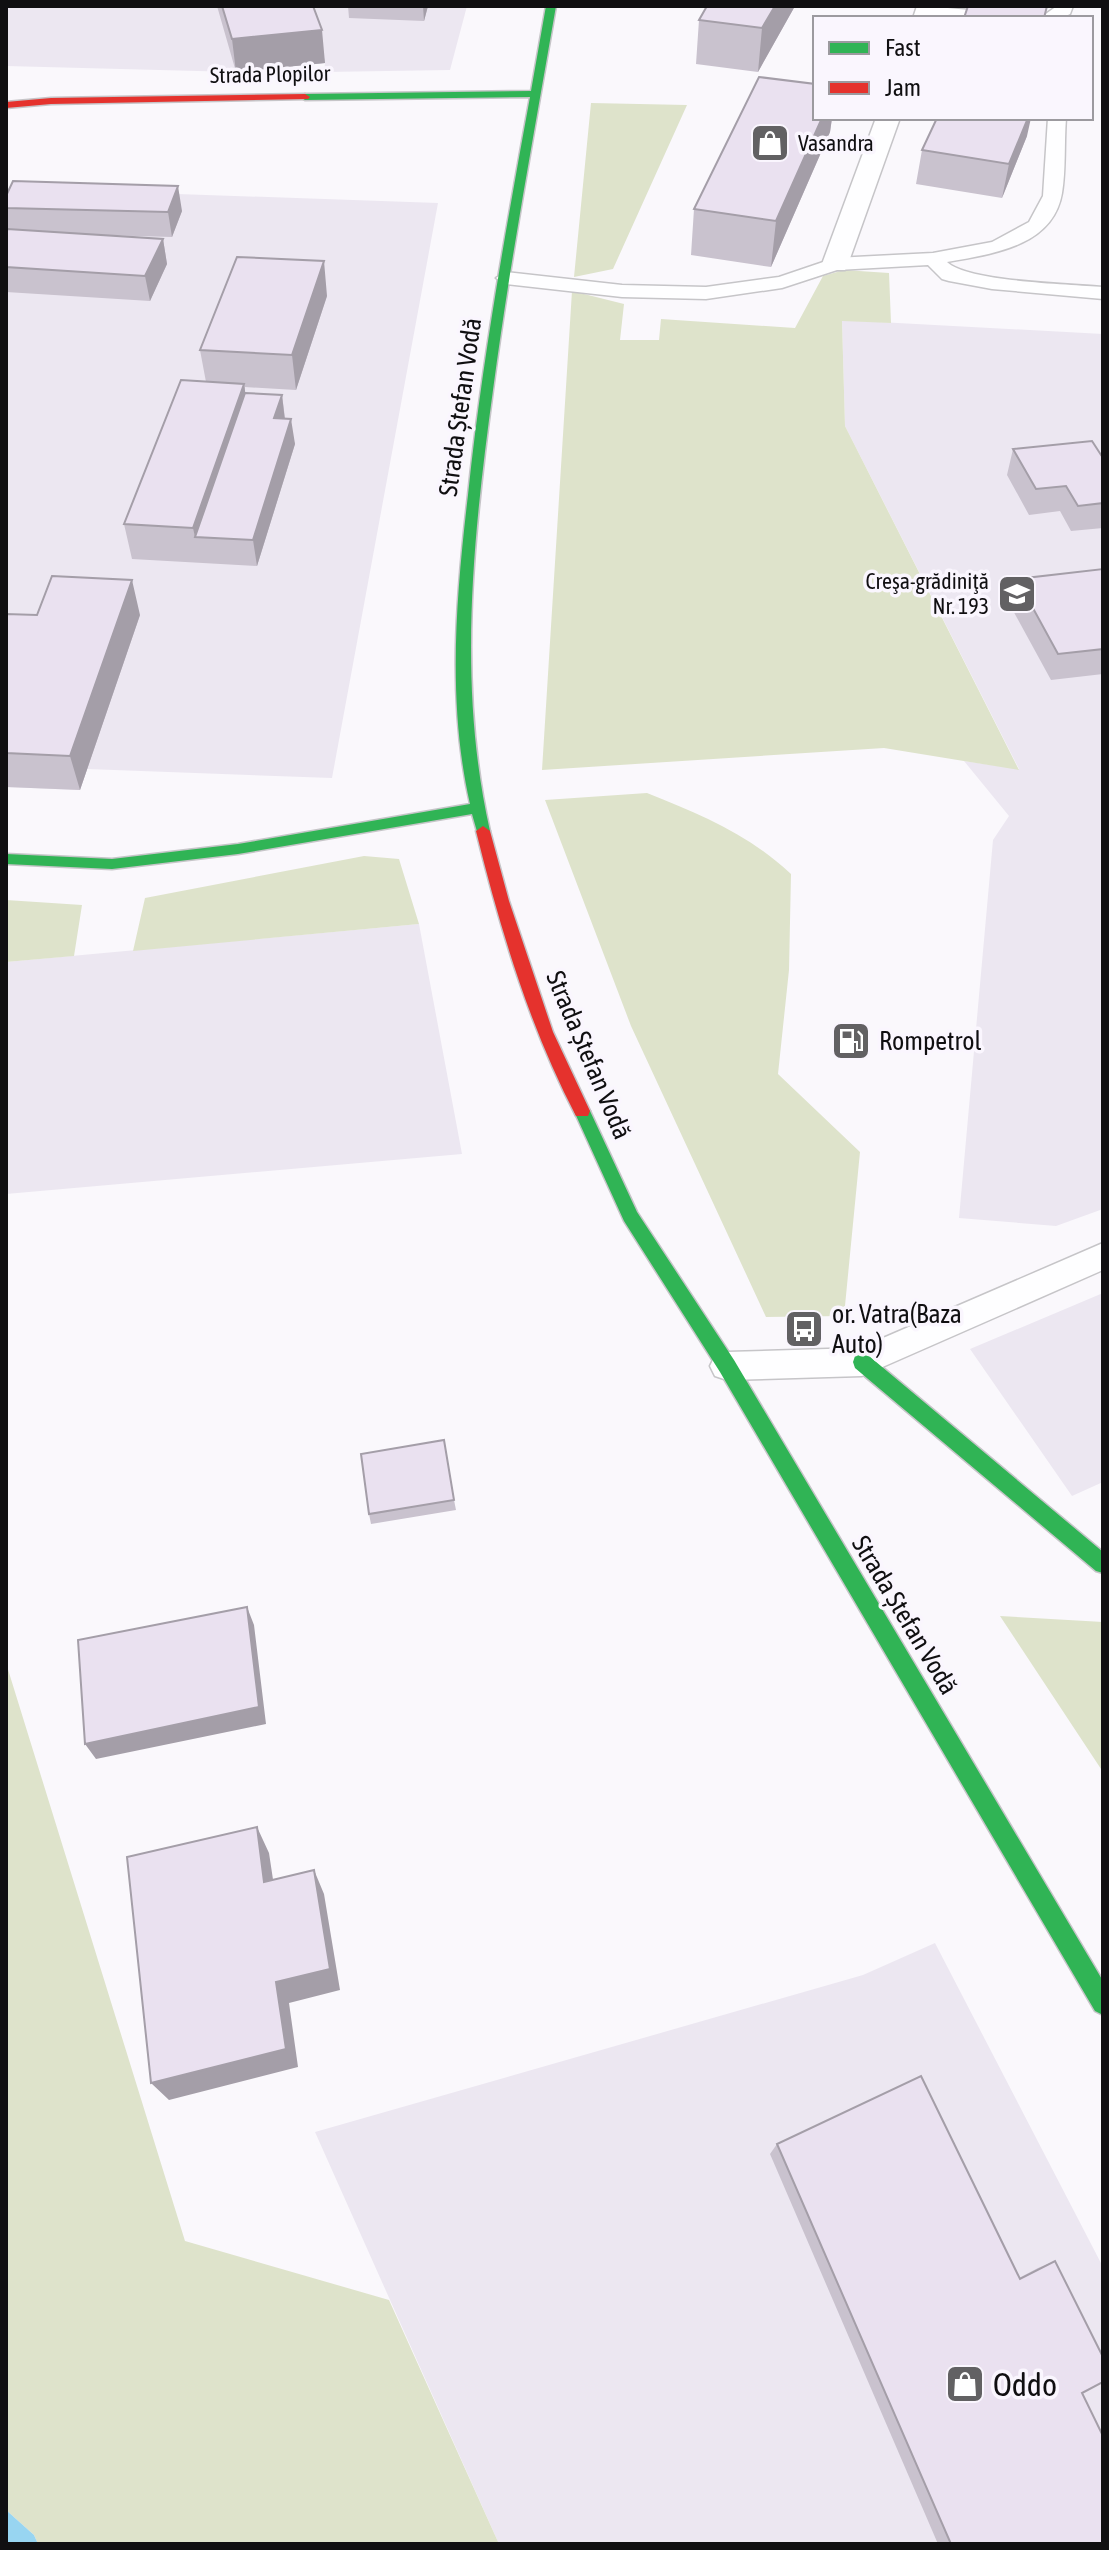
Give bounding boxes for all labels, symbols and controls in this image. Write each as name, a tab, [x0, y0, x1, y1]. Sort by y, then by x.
legend	[813, 16, 1093, 120]
text: Fast	[885, 34, 921, 61]
street label: Strada Plopilor	[210, 60, 331, 88]
text: Jam	[885, 74, 921, 101]
shop icon: Vasandra	[749, 122, 791, 164]
place label: Vasandra	[798, 130, 874, 156]
street label: Strada Ștefan Vodă	[433, 316, 487, 498]
place label: Creşa-grădiniţă Nr. 193	[866, 568, 989, 619]
school or university icon: Creşa-grădiniţă Nr. 193	[996, 573, 1038, 615]
street label: Strada Ștefan Vodă	[540, 966, 638, 1144]
fuel station icon: Rompetrol	[830, 1020, 872, 1062]
place label: Rompetrol	[879, 1026, 981, 1056]
place label: or. Vatra(Baza Auto)	[832, 1299, 962, 1359]
bus stop icon: or. Vatra(Baza Auto)	[783, 1308, 825, 1350]
street label: Strada Ștefan Vodă	[846, 1530, 964, 1700]
shop icon: Oddo	[944, 2363, 986, 2405]
place label: Oddo	[993, 2366, 1057, 2403]

